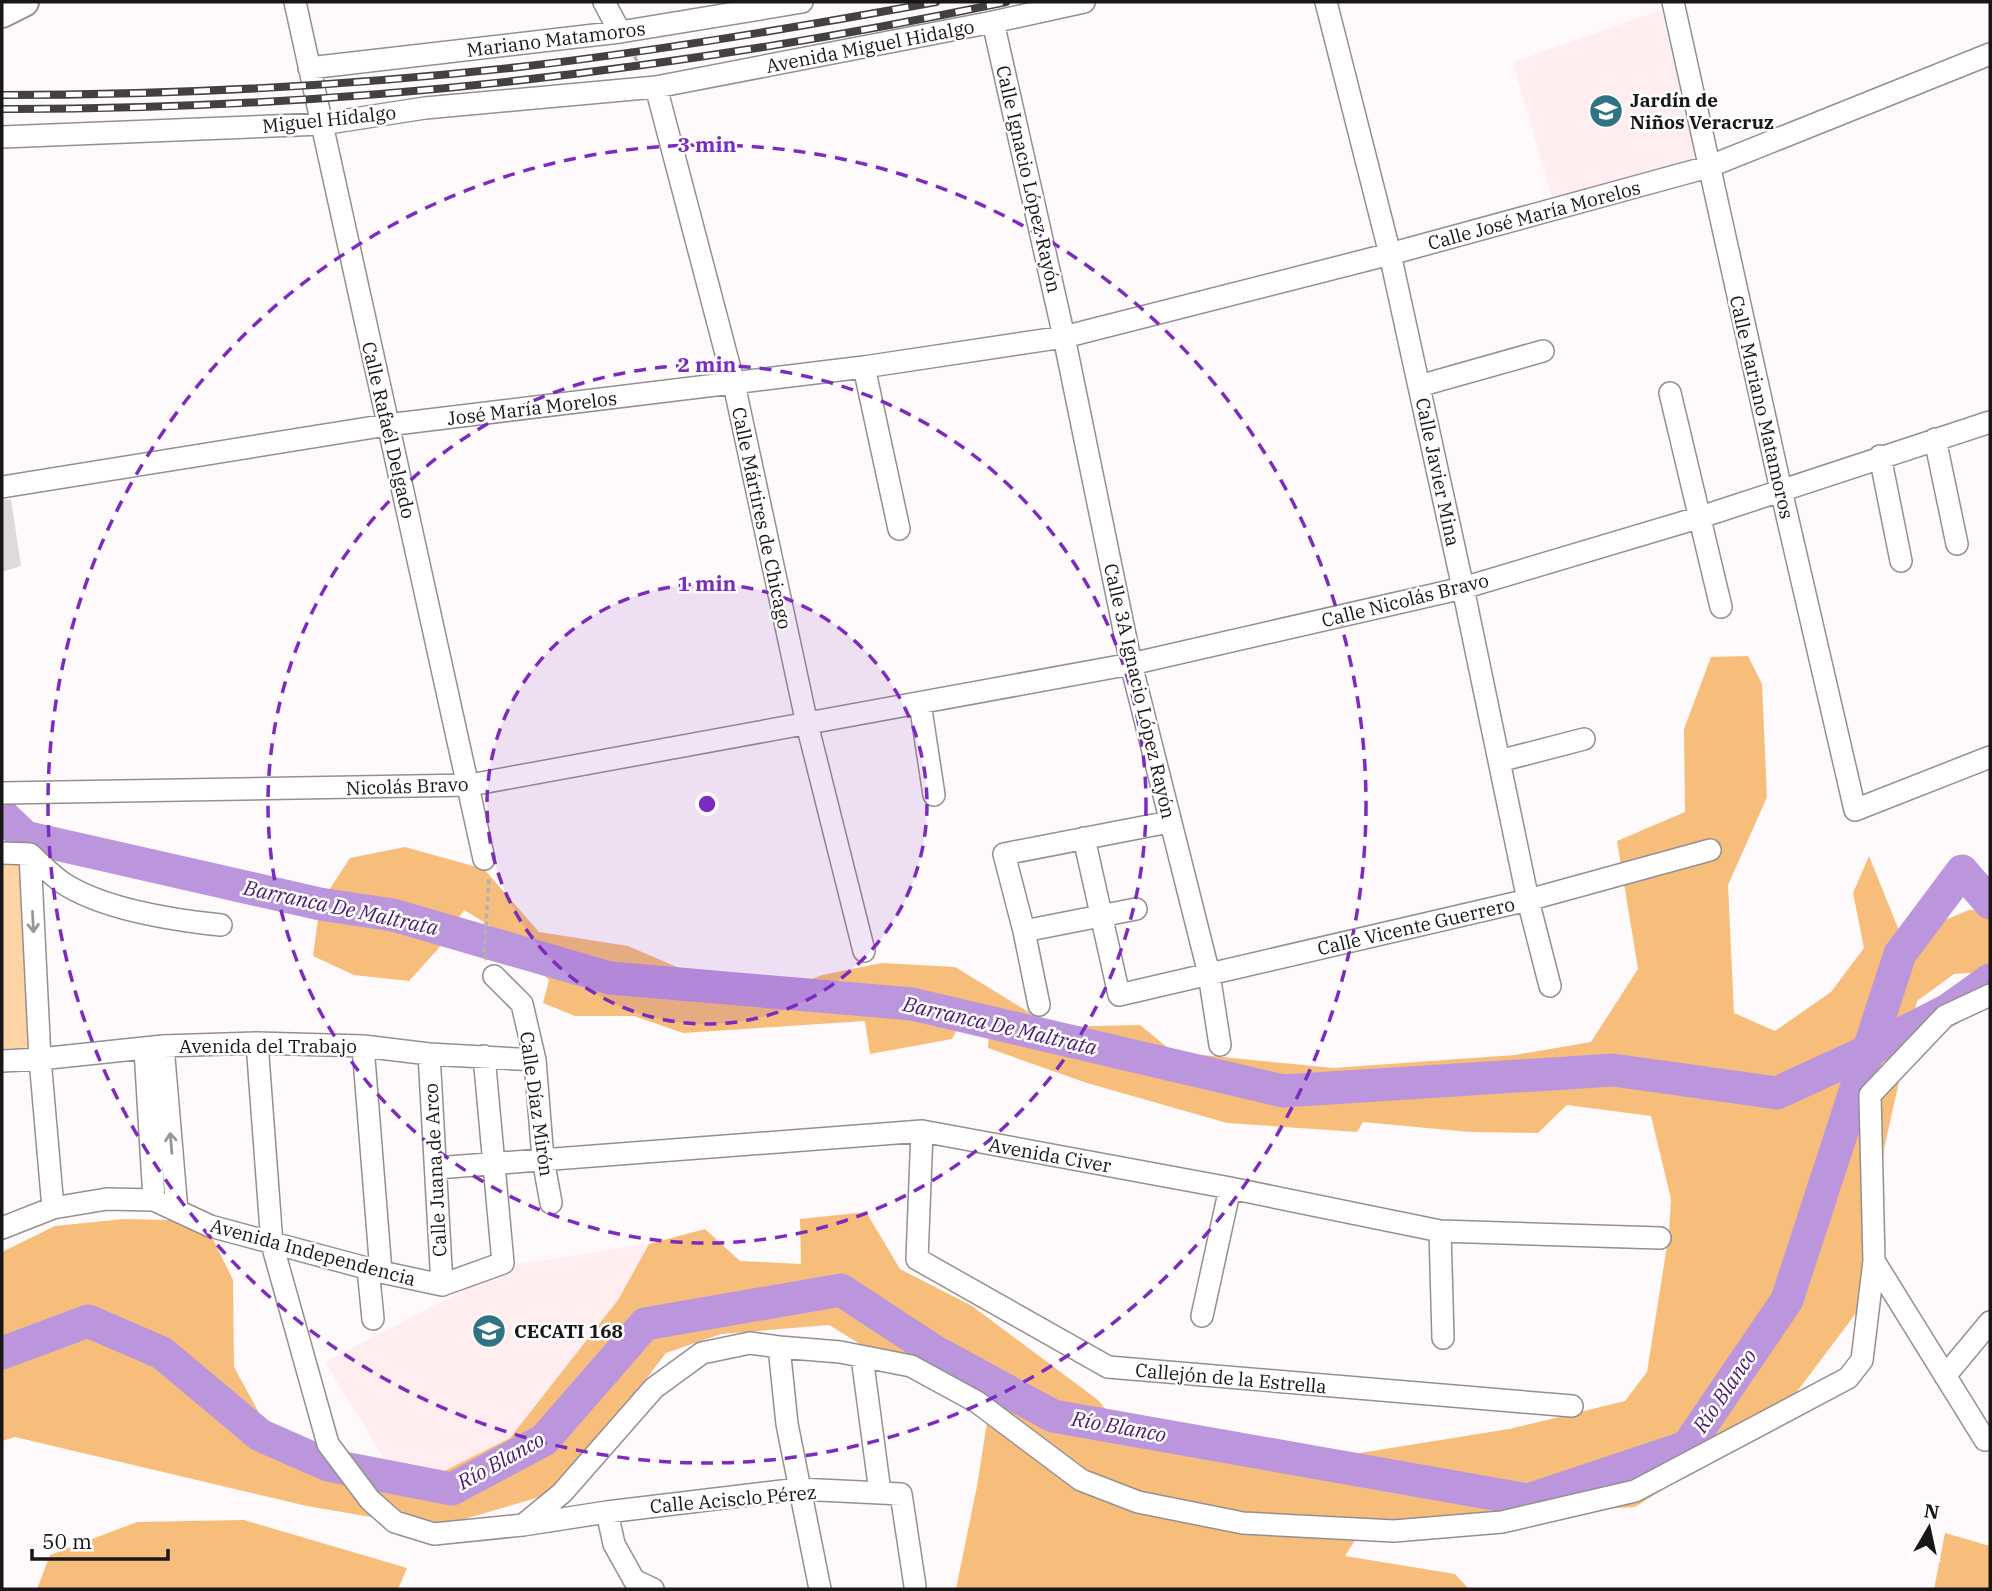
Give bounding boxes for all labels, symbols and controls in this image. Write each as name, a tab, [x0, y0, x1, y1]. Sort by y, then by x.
street label: Avenida Miguel Hidalgo	[764, 14, 976, 78]
street label: Mariano Matamoros	[465, 16, 647, 62]
street label: Calle Ignacio López Rayón	[991, 63, 1067, 295]
place label: Jardín de Niños Veracruz	[1630, 88, 1774, 134]
school or university icon: Jardín de Niños Veracruz	[1587, 92, 1625, 130]
street label: Miguel Hidalgo	[261, 100, 397, 138]
text: 3 min	[678, 130, 736, 158]
street label: Calle José María Morelos	[1425, 175, 1643, 255]
street label: Calle Mariano Matamoros	[1725, 293, 1799, 521]
street label: Calle Rafaél Delgado	[357, 339, 421, 521]
text: 2 min	[678, 350, 736, 378]
street label: José María Morelos	[446, 386, 618, 430]
street label: Calle Javier Mina	[1411, 395, 1465, 549]
street label: Calle Mártires de Chicago	[727, 405, 797, 631]
street label: Calle 3A Ignacio López Rayón	[1099, 561, 1181, 821]
street label: Calle Nicolás Bravo	[1319, 568, 1491, 632]
text: 1 min	[678, 569, 736, 597]
street label: Nicolás Bravo	[345, 772, 469, 800]
centre of rings	[695, 792, 719, 816]
water label: Barranca De Maltrata	[240, 872, 442, 941]
street label: Calle Vicente Guerrero	[1315, 892, 1517, 960]
one-way arrow	[27, 910, 40, 933]
water label: Barranca De Maltrata	[899, 989, 1101, 1061]
street label: Calle Díaz Mirón	[515, 1030, 559, 1178]
street label: Avenida del Trabajo	[179, 1034, 357, 1058]
street label: Calle Juana de Arco	[418, 1082, 452, 1258]
one-way arrow	[164, 1132, 177, 1155]
street label: Avenida Civer	[987, 1132, 1114, 1178]
street label: Avenida Independencia	[208, 1213, 418, 1291]
school or university icon: CECATI 168	[470, 1312, 508, 1350]
place label: CECATI 168	[514, 1319, 623, 1343]
water label: Río Blanco	[1685, 1343, 1763, 1439]
street label: Callejón de la Estrella	[1134, 1358, 1328, 1398]
water label: Río Blanco	[1069, 1404, 1169, 1448]
water label: Río Blanco	[451, 1425, 549, 1496]
street label: Calle Acisclo Pérez	[649, 1480, 817, 1518]
north arrow	[1894, 1493, 1964, 1563]
text: N	[1922, 1498, 1941, 1524]
scale bar	[32, 1518, 168, 1562]
text: 50 m	[42, 1527, 92, 1555]

